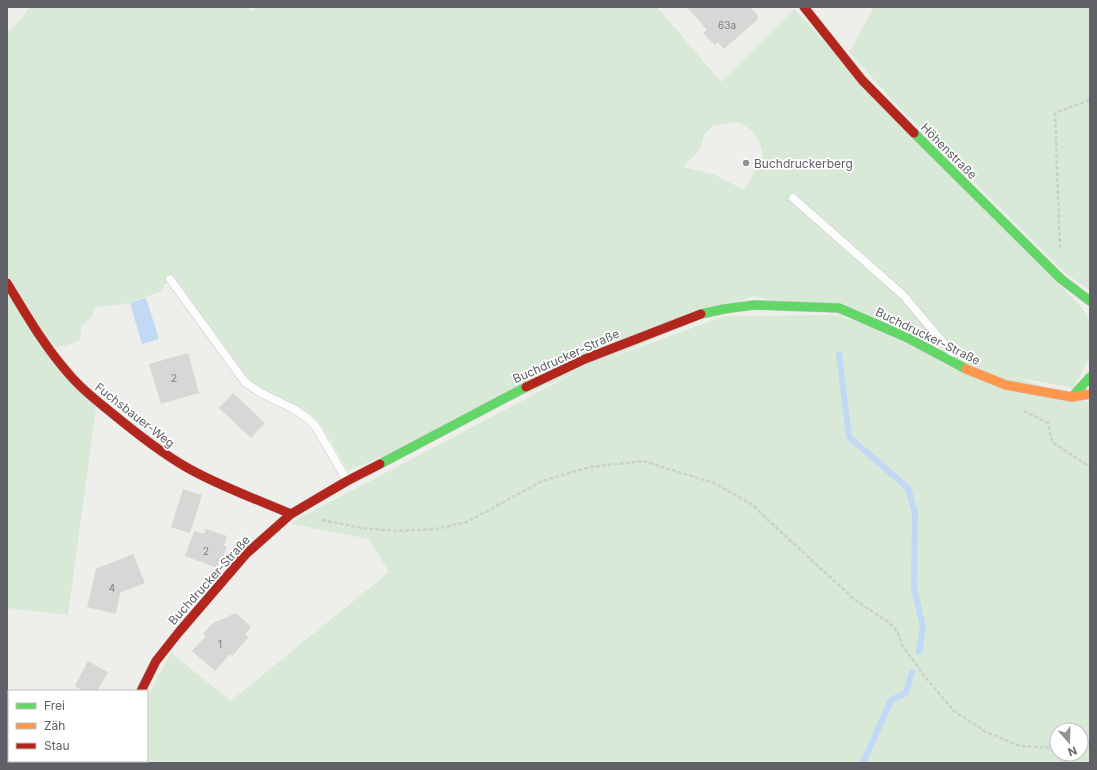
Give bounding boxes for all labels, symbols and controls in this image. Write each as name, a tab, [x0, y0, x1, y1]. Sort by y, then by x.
house number: 63a	[718, 19, 736, 31]
street label: Höhenstraße	[918, 120, 980, 182]
place label: Buchdruckerberg	[754, 156, 853, 171]
marker: Buchdruckerberg	[741, 158, 751, 168]
street label: Buchdrucker-Straße	[873, 304, 983, 368]
street label: Buchdrucker-Straße	[510, 326, 622, 386]
house number: 2	[171, 372, 177, 384]
street label: Fuchsbauer-Weg	[92, 379, 178, 451]
street label: Buchdrucker-Straße	[165, 532, 253, 628]
house number: 2	[203, 545, 209, 557]
house number: 4	[109, 582, 115, 594]
house number: 1	[218, 638, 222, 650]
legend	[8, 690, 148, 762]
text: Frei	[44, 698, 65, 713]
text: Zäh	[44, 718, 65, 733]
north arrow	[1049, 722, 1089, 762]
text: Stau	[44, 738, 70, 753]
text: N	[1066, 743, 1079, 759]

